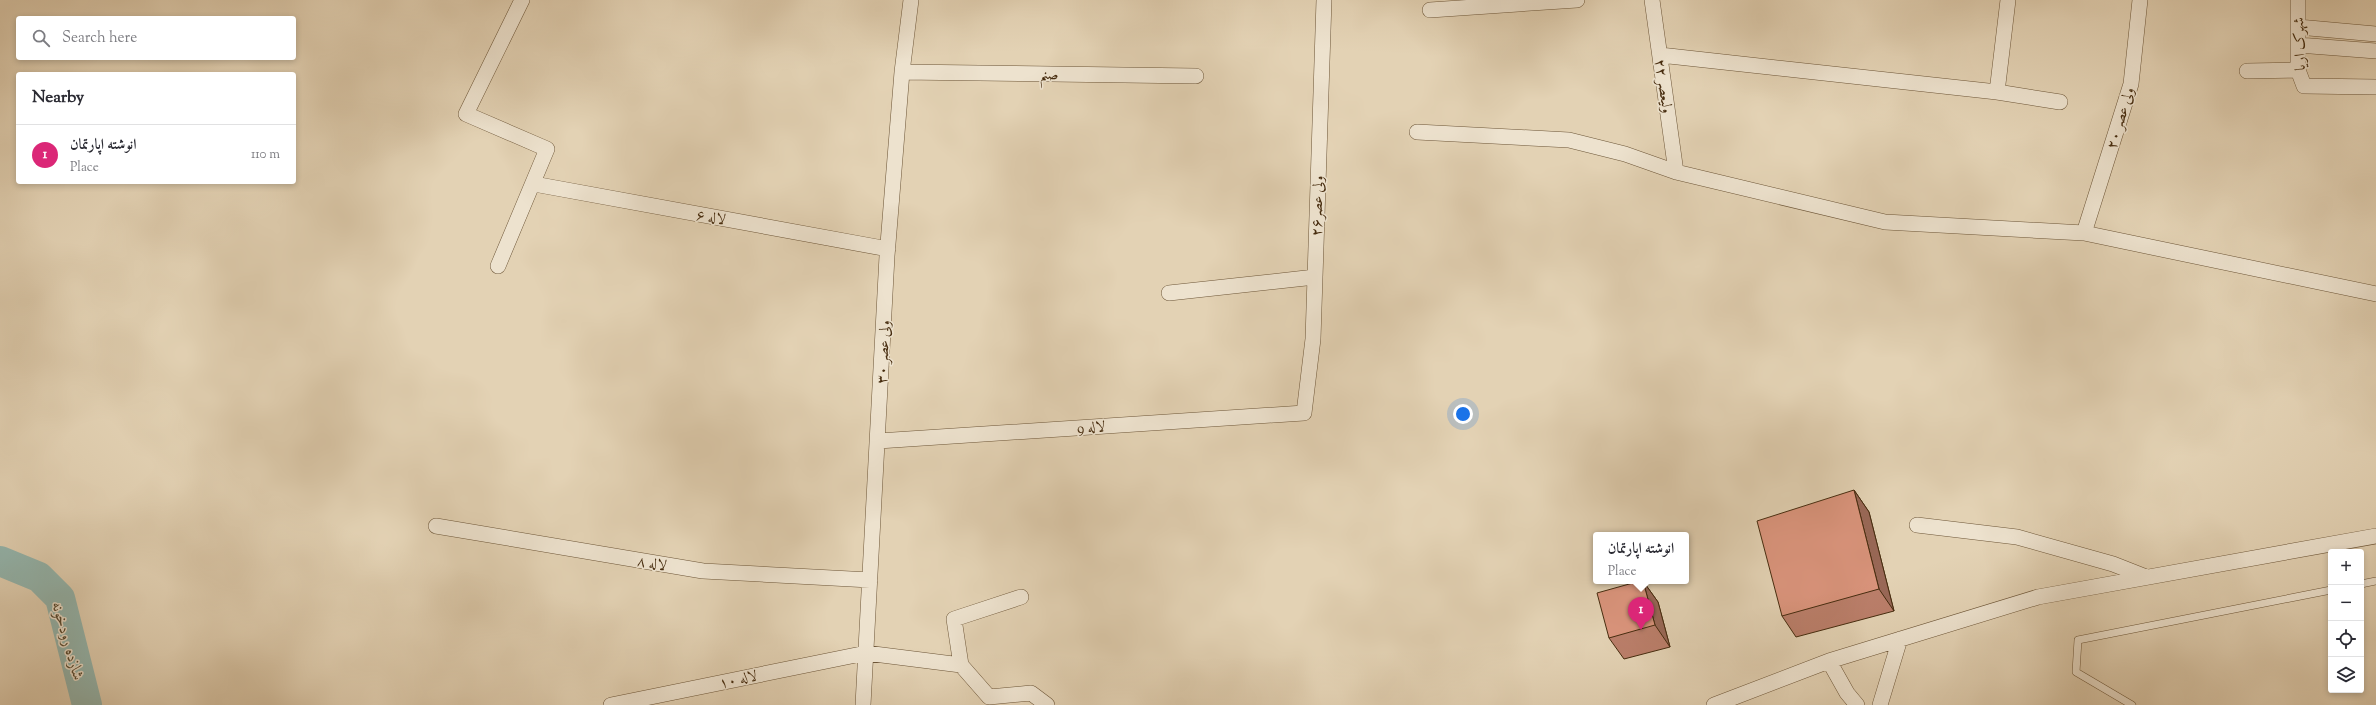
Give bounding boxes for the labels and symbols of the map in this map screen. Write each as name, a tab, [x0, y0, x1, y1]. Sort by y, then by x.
street label: شهرک اریا	[2289, 17, 2312, 71]
street label: ولیعصر ۲۲	[1648, 58, 1677, 115]
street label: صنم	[1039, 65, 1059, 89]
street label: ولی عصر ۲۰	[2102, 85, 2141, 152]
street label: ولی عصر۲۶	[1307, 175, 1330, 237]
street label: لاله ۶	[694, 206, 727, 231]
street label: ولی عصر ۳۰	[872, 320, 897, 384]
your location	[1453, 404, 1473, 424]
street label: لاله 9	[1076, 417, 1106, 440]
street label: لاله ۸	[635, 552, 668, 577]
pin: 1	[1628, 597, 1654, 630]
water label: شازده رودخونه	[44, 600, 89, 684]
street label: لاله ۱۰	[717, 666, 759, 695]

